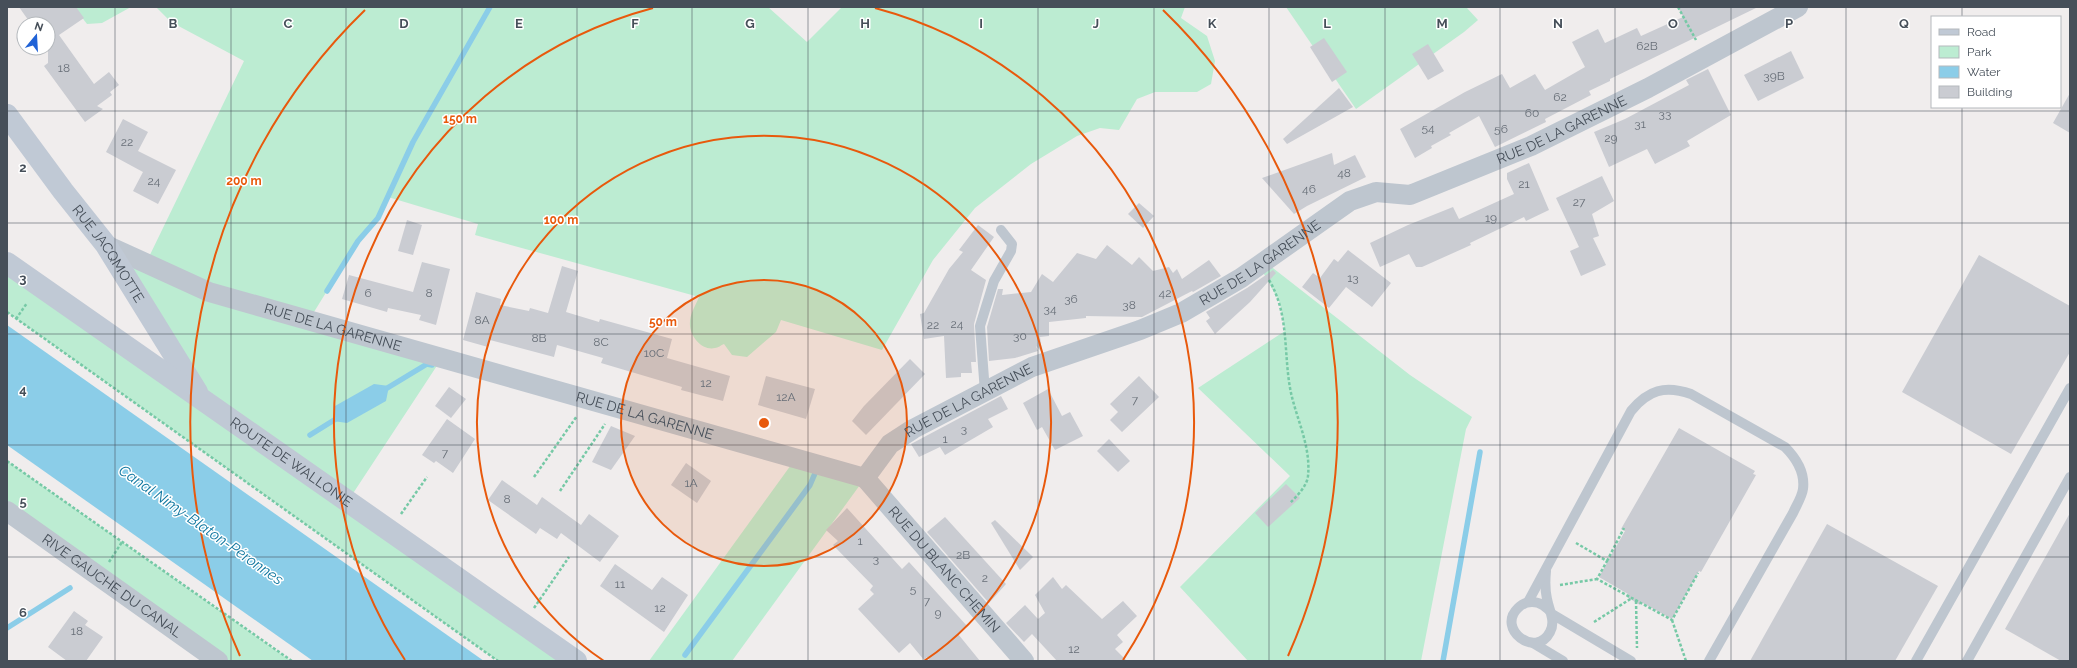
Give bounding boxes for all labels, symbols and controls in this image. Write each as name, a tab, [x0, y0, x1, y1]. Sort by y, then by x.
north arrow	[16, 16, 56, 56]
text: B	[169, 16, 178, 31]
text: C	[284, 16, 293, 31]
text: D	[399, 16, 409, 31]
text: E	[515, 16, 523, 31]
text: F	[631, 16, 639, 31]
text: G	[745, 16, 755, 31]
text: H	[860, 16, 870, 31]
text: I	[979, 16, 983, 31]
text: J	[1093, 16, 1099, 31]
text: K	[1208, 16, 1217, 31]
text: L	[1323, 16, 1331, 31]
text: M	[1436, 16, 1448, 31]
text: N	[1553, 16, 1563, 31]
text: O	[1668, 16, 1678, 31]
text: P	[1785, 16, 1793, 31]
text: Q	[1899, 16, 1909, 31]
legend	[1931, 16, 2061, 108]
text: N	[33, 19, 45, 34]
text: Road	[1967, 25, 1996, 39]
house number: 62B	[1636, 39, 1658, 53]
text: Park	[1967, 45, 1992, 59]
house number: 18	[58, 61, 70, 75]
text: Water	[1967, 65, 2001, 79]
house number: 39B	[1763, 69, 1785, 83]
text: Building	[1967, 85, 2013, 99]
house number: 62	[1553, 90, 1567, 104]
street label: RUE DE LA GARENNE	[1494, 92, 1629, 167]
house number: 60	[1525, 106, 1539, 120]
house number: 33	[1659, 107, 1671, 121]
text: 150 m	[443, 112, 477, 126]
house number: 31	[1634, 117, 1646, 131]
house number: 54	[1421, 121, 1435, 135]
house number: 56	[1494, 122, 1508, 136]
house number: 29	[1604, 131, 1618, 145]
house number: 22	[121, 135, 133, 149]
text: 2	[19, 160, 27, 175]
house number: 48	[1337, 166, 1351, 180]
house number: 24	[148, 174, 161, 188]
text: 200 m	[226, 174, 262, 188]
house number: 21	[1518, 177, 1530, 191]
house number: 46	[1302, 182, 1316, 196]
house number: 27	[1573, 195, 1586, 209]
street label: RUE JACQMOTTE	[69, 202, 148, 305]
house number: 19	[1485, 211, 1497, 225]
text: 100 m	[544, 213, 578, 227]
street label: RUE DE LA GARENNE	[1196, 217, 1323, 309]
text: 3	[19, 271, 27, 286]
house number: 13	[1347, 271, 1359, 285]
house number: 6	[364, 286, 372, 300]
house number: 8	[425, 286, 433, 300]
house number: 42	[1159, 286, 1171, 300]
house number: 36	[1064, 292, 1078, 306]
house number: 38	[1122, 298, 1136, 312]
street label: RUE DE LA GARENNE	[262, 300, 403, 354]
house number: 34	[1044, 302, 1057, 316]
house number: 8A	[474, 313, 490, 327]
text: 50 m	[649, 315, 677, 329]
house number: 24	[951, 317, 964, 331]
house number: 22	[927, 318, 939, 332]
house number: 30	[1013, 329, 1027, 343]
house number: 8B	[531, 331, 547, 345]
house number: 8C	[593, 335, 609, 349]
house number: 10C	[644, 346, 664, 360]
street label: RUE DE LA GARENNE	[901, 360, 1035, 440]
house number: 12	[700, 376, 712, 390]
text: 4	[19, 382, 27, 397]
street label: RUE DE LA GARENNE	[574, 388, 715, 443]
house number: 12A	[776, 390, 796, 404]
house number: 7	[1132, 393, 1139, 407]
street label: ROUTE DE WALLONIE	[227, 414, 355, 510]
centre of rings	[757, 416, 771, 430]
house number: 3	[961, 422, 967, 436]
house number: 1	[942, 432, 948, 446]
house number: 7	[442, 446, 449, 460]
water label: Canal Nimy-Blaton-Péronnes	[115, 461, 287, 589]
house number: 1A	[684, 476, 698, 490]
house number: 8	[503, 492, 511, 506]
text: 5	[19, 494, 27, 509]
street label: RUE DU BLANC CHEMIN	[885, 503, 1004, 636]
street label: RIVE GAUCHE DU CANAL	[39, 531, 185, 641]
house number: 1	[857, 534, 863, 548]
house number: 2B	[956, 548, 970, 562]
house number: 3	[873, 552, 879, 566]
house number: 2	[982, 571, 988, 585]
house number: 11	[615, 577, 625, 591]
house number: 5	[910, 582, 917, 596]
house number: 7	[924, 594, 931, 608]
house number: 12	[654, 601, 666, 615]
text: 6	[19, 605, 27, 620]
house number: 9	[934, 606, 942, 620]
house number: 18	[71, 624, 83, 638]
house number: 12	[1068, 642, 1080, 656]

